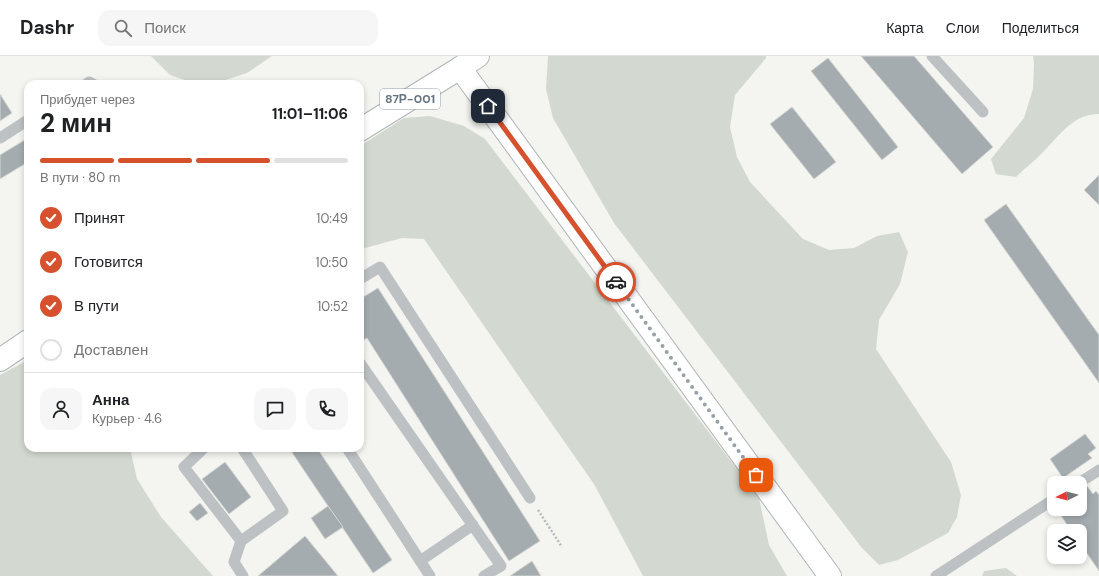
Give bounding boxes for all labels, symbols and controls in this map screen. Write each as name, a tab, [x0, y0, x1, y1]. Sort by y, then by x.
search box	[98, 10, 378, 46]
text: Dashr	[20, 15, 74, 40]
icon: search	[112, 17, 134, 39]
text: Поиск	[144, 18, 186, 38]
text: Карта	[886, 19, 924, 37]
text: Слои	[946, 19, 980, 37]
text: Поделиться	[1002, 19, 1079, 37]
road number: 87Р-001	[380, 89, 440, 109]
pin	[471, 89, 505, 123]
text: Прибудет через	[40, 91, 135, 108]
icon: home	[477, 95, 499, 117]
text: 11:01–11:06	[272, 104, 348, 124]
text: 2 мин	[40, 106, 112, 140]
text: В пути · 80 m	[40, 169, 120, 186]
icon: check	[40, 207, 62, 229]
text: Принят	[74, 208, 125, 228]
text: 10:49	[316, 210, 348, 227]
icon: check	[40, 251, 62, 273]
text: Готовится	[74, 252, 143, 272]
text: 10:50	[316, 254, 348, 271]
courier	[596, 262, 636, 302]
icon: car	[605, 271, 627, 293]
icon: check	[40, 295, 62, 317]
text: В пути	[74, 296, 119, 316]
text: 10:52	[317, 298, 348, 315]
text: Доставлен	[74, 340, 148, 360]
button: person	[40, 388, 82, 430]
button: chat	[254, 388, 296, 430]
button: phone	[306, 388, 348, 430]
text: Анна	[92, 390, 129, 410]
text: Курьер · 4.6	[92, 410, 162, 427]
pin	[739, 458, 773, 492]
icon: bag	[745, 464, 767, 486]
north arrow	[1047, 476, 1087, 516]
map controls	[1047, 476, 1087, 564]
button: layers	[1047, 524, 1087, 564]

